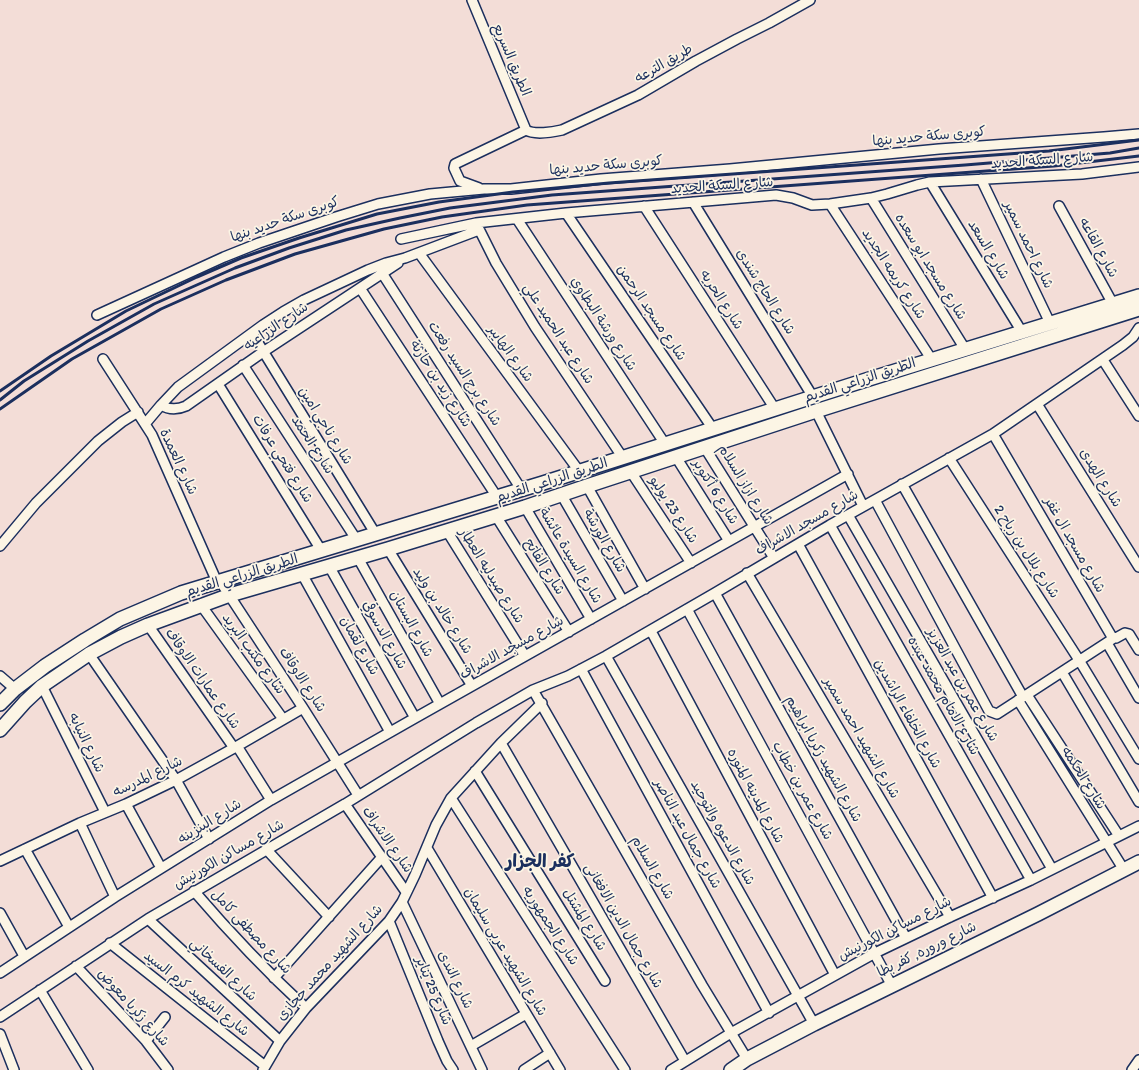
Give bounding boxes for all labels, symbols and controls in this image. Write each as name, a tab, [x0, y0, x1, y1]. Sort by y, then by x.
street label: الطريق السريع	[488, 21, 534, 99]
street label: طريق الترعه	[632, 41, 696, 87]
street label: كوبرى سكة حديد بنها	[872, 124, 986, 150]
street label: شارع السكة الحديد	[990, 149, 1094, 173]
street label: كوبرى سكة حديد بنها	[549, 153, 663, 179]
street label: شارع السكة الحديد	[670, 174, 774, 198]
street label: كوبرى سكة حديد بنها	[229, 194, 341, 246]
street label: شارع احمد سمير	[1000, 198, 1056, 292]
street label: شارع مسجد ابو سعده	[891, 211, 969, 323]
street label: شارع القاعه	[1075, 215, 1121, 281]
street label: شارع السعد	[964, 217, 1012, 283]
street label: شارع كريمه الجديد	[857, 226, 929, 322]
street label: شارع الحاج شندى	[732, 246, 798, 338]
street label: شارع مسجد الرحمن	[613, 262, 689, 364]
street label: شارع الحريه	[696, 267, 746, 333]
street label: شارع ورشة البطاوي	[566, 274, 640, 374]
street label: شارع عبد الحميد علي	[519, 280, 597, 388]
street label: شارع الزراعيه	[240, 299, 312, 355]
street label: شارع برج السيد رفعت	[424, 318, 504, 430]
street label: شارع الهايبر	[484, 322, 536, 386]
street label: شارع زيد بن حارثة	[406, 337, 474, 431]
street label: الطريق الزراعي القديم	[802, 355, 918, 407]
street label: شارع ناجي امين	[294, 384, 356, 468]
street label: شارع فتحي عرفات	[248, 412, 316, 506]
street label: شارع الحمد	[287, 413, 337, 477]
street label: شارع العمدة	[155, 426, 201, 498]
street label: شارع ازاز السلام	[714, 442, 776, 528]
street label: شارع الهدى	[1075, 445, 1125, 511]
street label: الطريق الزراعي القديم	[494, 455, 610, 507]
street label: شارع 6 أكتوبر	[688, 456, 742, 528]
street label: شارع 23 يوليو	[645, 473, 701, 547]
street label: شارع مسجد الاشراف	[752, 487, 862, 559]
street label: شارع مسجد ال غفر	[1040, 494, 1108, 596]
street label: شارع بلال بن رباح 2	[990, 502, 1062, 602]
street label: شارع السيدة عائشة	[535, 505, 605, 607]
street label: شارع الورشة	[579, 506, 629, 576]
street label: شارع صيدليه العطار	[455, 525, 527, 627]
street label: شارع الفاتح	[520, 536, 568, 598]
street label: الطريق الزراعي القديم	[184, 551, 300, 601]
street label: شارع خالد بن وليد	[409, 564, 475, 658]
street label: شارع البستان	[386, 588, 436, 660]
street label: شارع الدسوقي	[358, 598, 410, 672]
street label: شارع مكتب البريد	[218, 610, 288, 698]
street label: شارع مسجد الاشراف	[457, 612, 567, 684]
street label: شارع لقمان	[336, 614, 382, 678]
street label: شارع عمارات الاوقاف	[161, 625, 243, 733]
street label: شارع عمر بن عبد العزيز	[923, 625, 1001, 745]
street label: شارع الامام محمد عبده	[903, 634, 983, 758]
street label: شارع الاوقاف	[275, 644, 329, 716]
street label: شارع الخلفاء الراشدين	[870, 656, 944, 772]
street label: شارع الشهيد احمد سمير	[819, 674, 903, 802]
street label: شارع الشهيد زكريا ابراهيم	[781, 693, 865, 825]
street label: شارع النيابه	[64, 710, 108, 776]
street label: شارع عمر بن خطاب	[768, 739, 836, 843]
street label: شارع الحكمه	[1057, 743, 1109, 813]
street label: شارع المدينه المنوره	[723, 746, 787, 846]
street label: شارع المدرسه	[111, 753, 185, 801]
street label: شارع جمال عبد الناصر	[650, 776, 724, 892]
street label: شارع الدعوه والتوحيد	[686, 778, 758, 888]
street label: شارع البنزينه	[175, 796, 245, 848]
street label: شارع الاشراف	[358, 804, 416, 876]
street label: شارع مساكن الكورنيش	[171, 816, 287, 894]
street label: شارع السلام	[627, 833, 677, 903]
district label: كفر الجزار	[506, 851, 574, 873]
street label: شارع جمال الدين الافغانى	[580, 860, 666, 992]
street label: شارع الجمهوريه	[518, 883, 582, 969]
street label: شارع الشهيد عربى سليمان	[460, 885, 550, 1019]
street label: شارع مصطفى كامل	[207, 886, 295, 978]
street label: شارع المشتل	[558, 886, 610, 954]
street label: شارع مساكن الكورنيش	[836, 893, 954, 965]
street label: شارع الشهيد محمد حجازى	[273, 901, 387, 1025]
street label: شارع وروره, كفر بطا	[875, 919, 979, 981]
street label: شارع الفسخاني	[186, 935, 260, 1005]
street label: شارع الشهيد كرم السيد	[140, 948, 252, 1040]
street label: شارع الندى	[434, 948, 476, 1012]
street label: شارع 25 يناير	[411, 954, 455, 1028]
street label: شارع زكريا معوض	[94, 966, 172, 1050]

